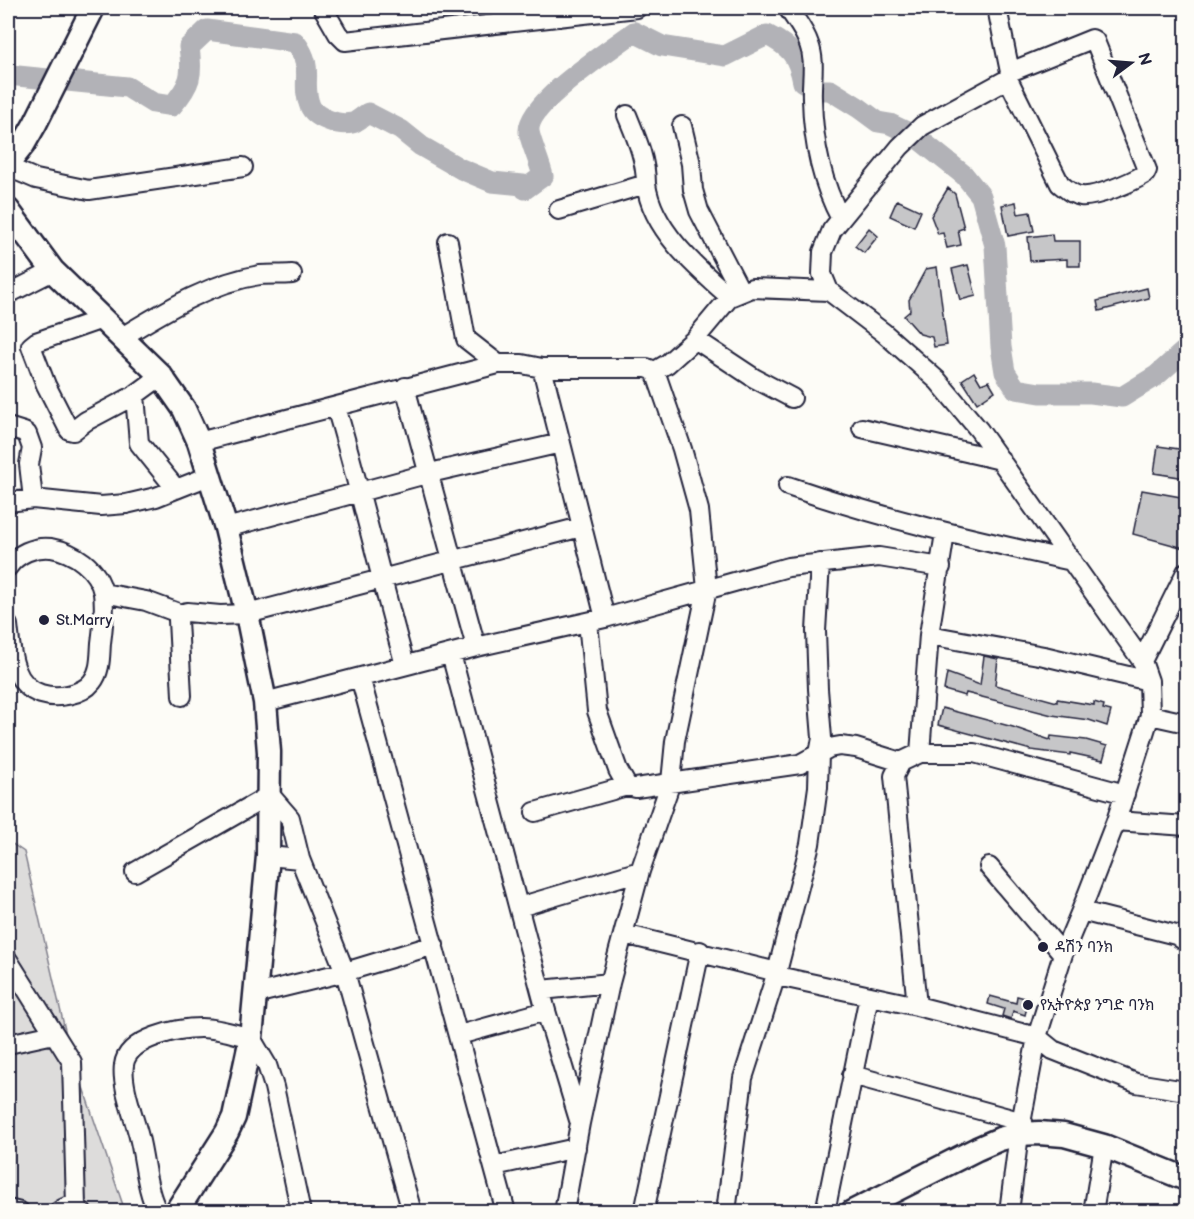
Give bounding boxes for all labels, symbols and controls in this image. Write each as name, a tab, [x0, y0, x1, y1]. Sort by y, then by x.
north arrow	[1101, 33, 1161, 93]
text: N	[1133, 51, 1155, 68]
place label: St.Marry	[56, 611, 113, 630]
marker: St.Marry	[37, 613, 51, 627]
place label: ዳሽን ባንክ	[1055, 938, 1113, 957]
marker: ዳሽን ባንክ	[1036, 940, 1050, 954]
place label: የኢትዮጵያ ንግድ ባንክ	[1040, 996, 1154, 1015]
marker: የኢትዮጵያ ንግድ ባንክ	[1021, 998, 1035, 1012]

